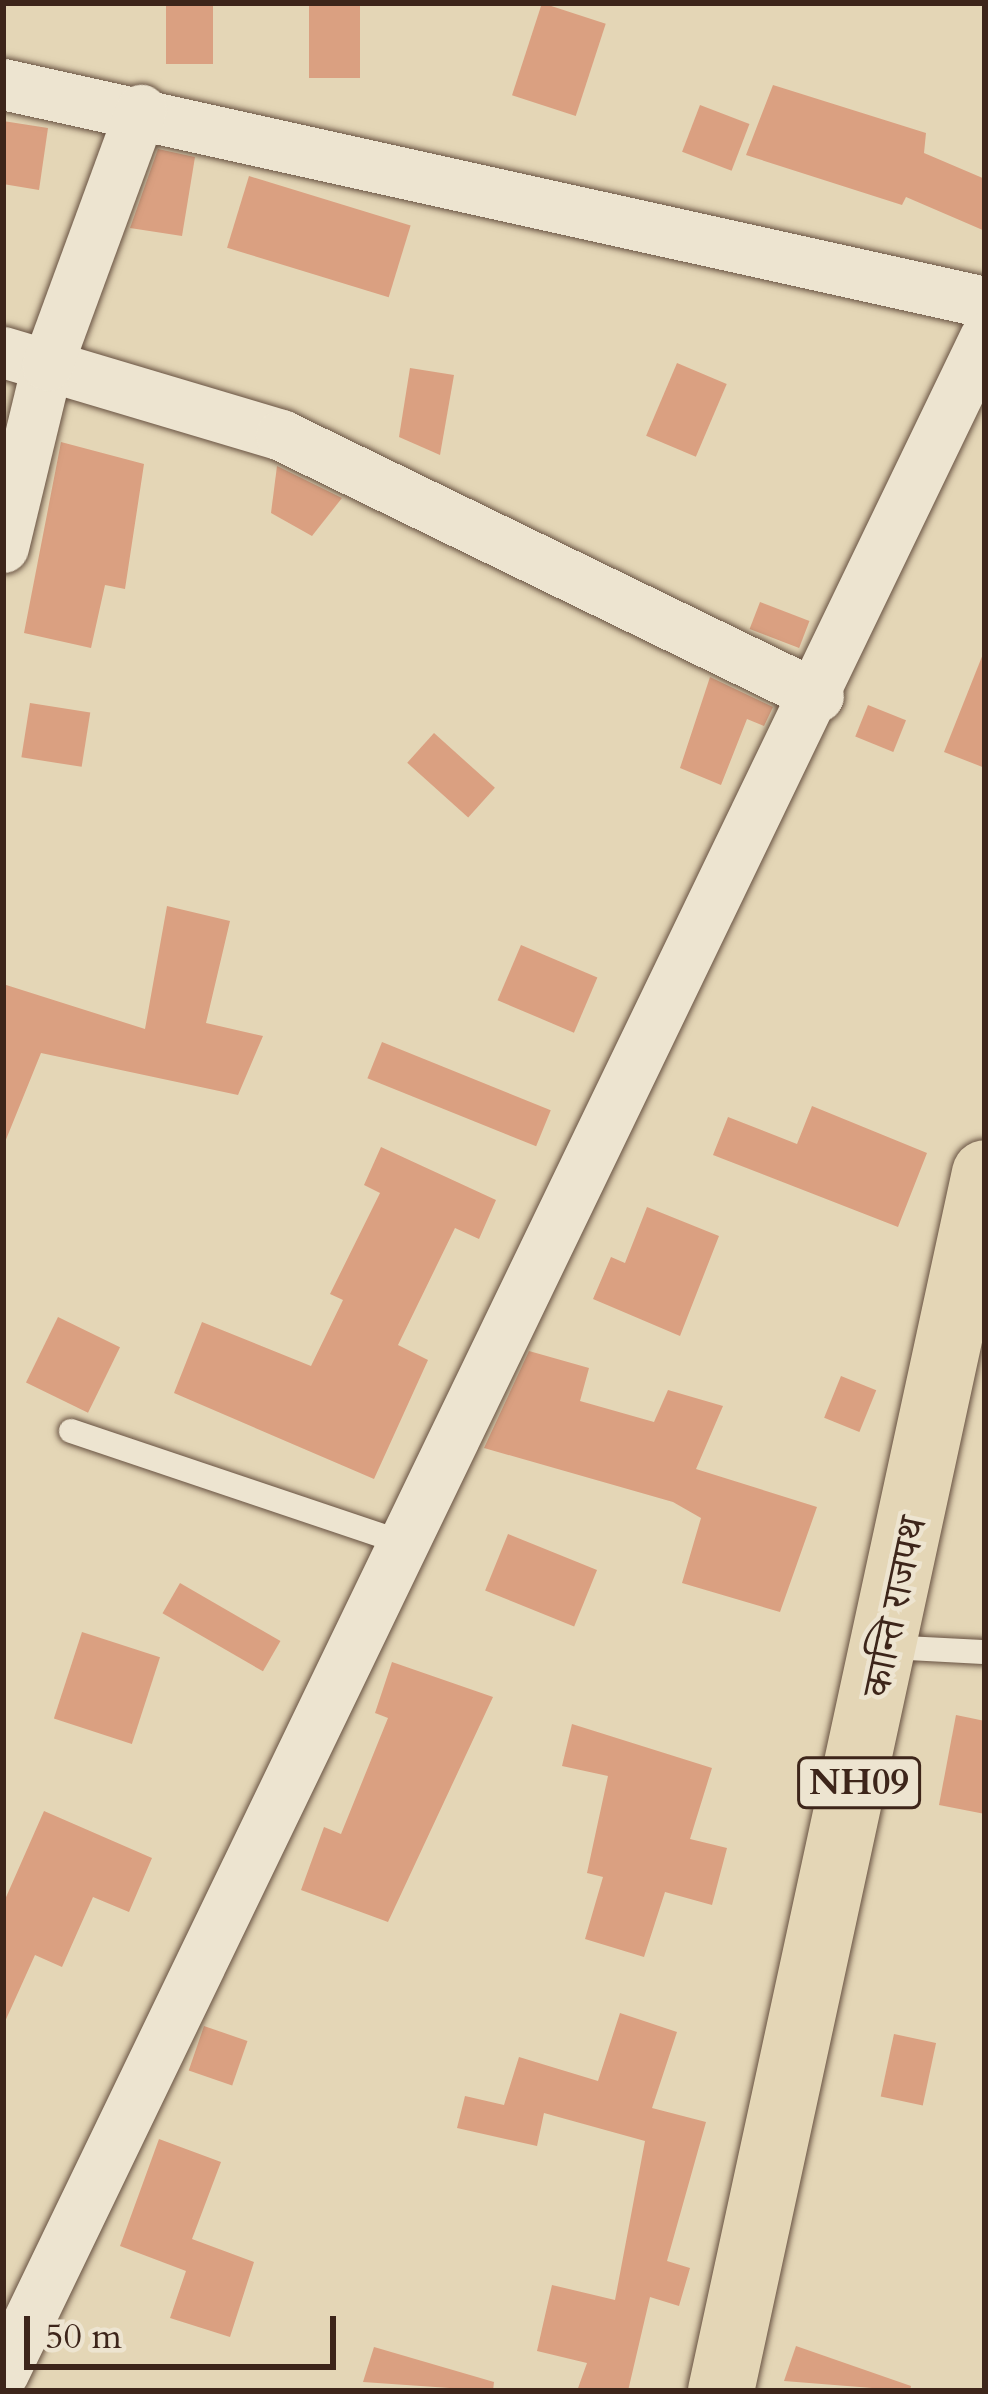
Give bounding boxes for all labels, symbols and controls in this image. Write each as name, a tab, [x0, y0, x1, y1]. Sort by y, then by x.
street label: कान्ति राजपथ	[854, 1513, 938, 1701]
road number: NH09	[796, 1753, 922, 1813]
scale bar	[30, 2292, 342, 2366]
text: 50 m	[45, 2312, 122, 2361]

